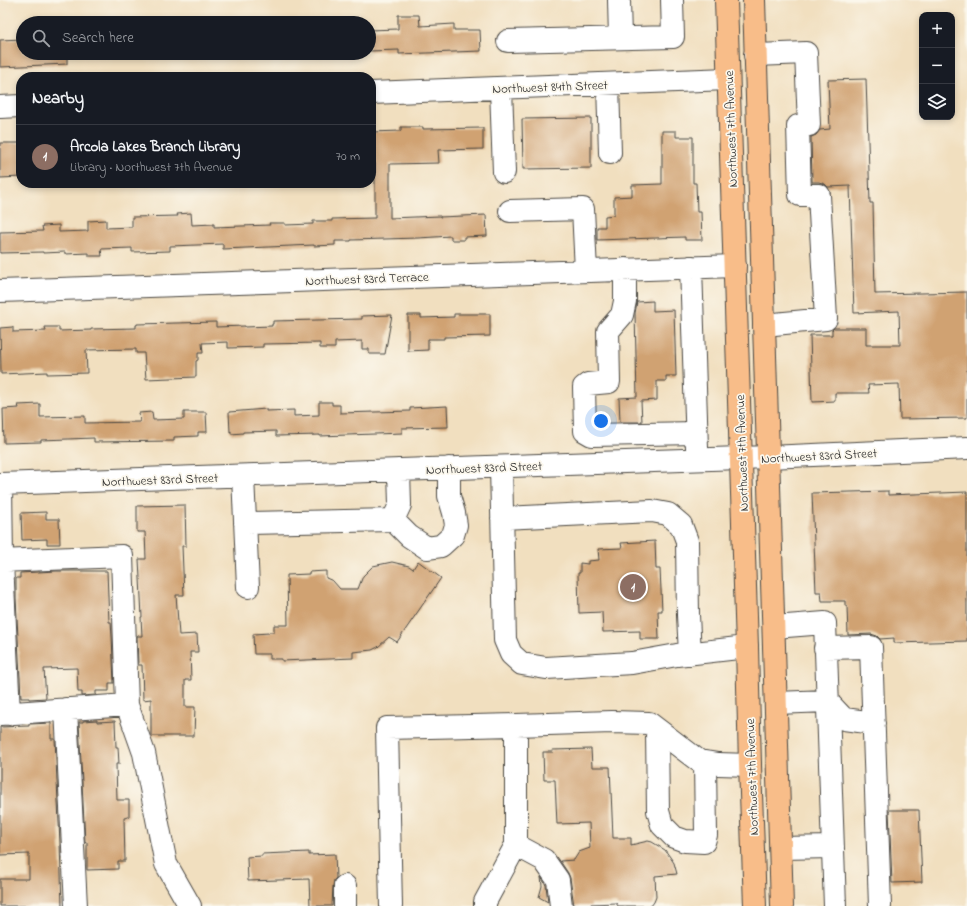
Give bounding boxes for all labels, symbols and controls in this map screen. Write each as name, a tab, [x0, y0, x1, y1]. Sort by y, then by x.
map controls	[919, 12, 955, 120]
button: +	[919, 12, 955, 48]
search box	[16, 16, 376, 60]
icon: search	[30, 27, 52, 49]
text: Search here	[62, 27, 134, 49]
button: −	[919, 48, 955, 84]
street label: Northwest 7th Avenue	[720, 70, 743, 188]
street label: Northwest 84th Street	[492, 76, 609, 99]
button: layers	[919, 84, 955, 120]
text: Nearby	[32, 86, 84, 111]
text: Arcola Lakes Branch Library	[70, 136, 240, 158]
text: 1	[43, 147, 47, 166]
text: 70 m	[336, 147, 360, 166]
text: Library · Northwest 7th Avenue	[70, 158, 232, 177]
street label: Northwest 83rd Terrace	[305, 268, 429, 291]
street label: Northwest 7th Avenue	[731, 394, 754, 512]
your location	[591, 411, 611, 431]
street label: Northwest 83rd Street	[761, 444, 878, 469]
street label: Northwest 83rd Street	[426, 457, 543, 480]
street label: Northwest 83rd Street	[102, 469, 219, 492]
pin: 1	[620, 572, 646, 602]
street label: Northwest 7th Avenue	[741, 718, 764, 836]

